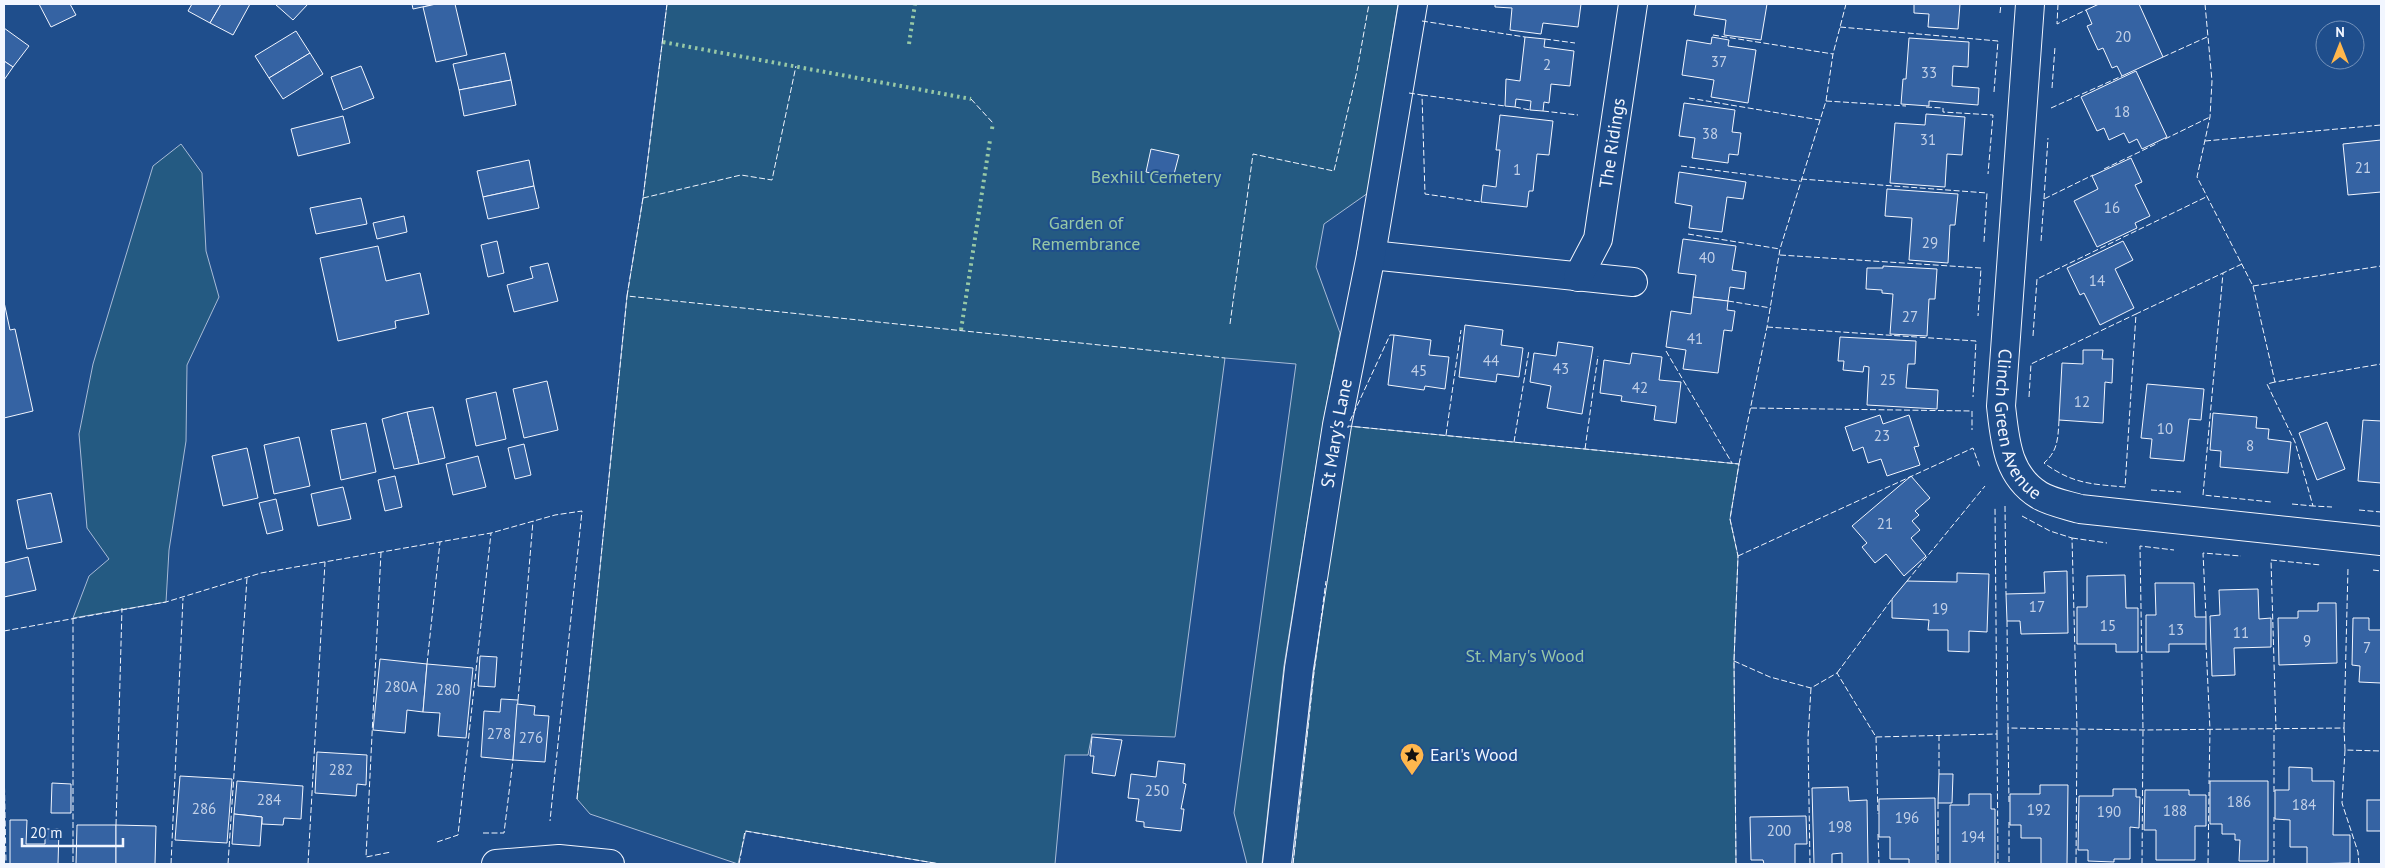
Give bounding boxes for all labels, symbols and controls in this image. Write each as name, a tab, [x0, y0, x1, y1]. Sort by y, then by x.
north arrow	[2315, 20, 2365, 70]
text: N	[2335, 23, 2345, 41]
house number: 20	[2115, 27, 2131, 46]
house number: 37	[1711, 52, 1727, 71]
house number: 2	[1543, 55, 1551, 74]
house number: 33	[1921, 63, 1937, 82]
street label: The Ridings	[1594, 96, 1630, 190]
house number: 18	[2114, 102, 2130, 121]
house number: 38	[1702, 124, 1718, 143]
house number: 31	[1920, 130, 1936, 149]
house number: 21	[2355, 158, 2371, 177]
house number: 1	[1513, 160, 1521, 179]
park label: Bexhill Cemetery	[1091, 165, 1222, 188]
house number: 16	[2104, 198, 2120, 217]
park label: Garden of Remembrance	[1032, 211, 1140, 255]
house number: 29	[1922, 233, 1938, 252]
house number: 40	[1699, 248, 1715, 267]
house number: 14	[2089, 271, 2105, 290]
house number: 27	[1902, 307, 1918, 326]
house number: 41	[1687, 329, 1703, 348]
street label: Clinch Green Avenue	[1990, 348, 2046, 504]
house number: 44	[1483, 351, 1499, 370]
house number: 43	[1553, 359, 1569, 378]
house number: 45	[1411, 361, 1427, 380]
house number: 25	[1880, 370, 1896, 389]
street label: St Mary's Lane	[1315, 377, 1357, 489]
house number: 42	[1632, 378, 1648, 397]
house number: 12	[2074, 392, 2090, 411]
house number: 10	[2157, 419, 2173, 438]
house number: 23	[1874, 426, 1890, 445]
house number: 8	[2246, 436, 2254, 455]
house number: 21	[1877, 514, 1893, 533]
house number: 17	[2029, 597, 2045, 616]
house number: 19	[1932, 599, 1948, 618]
house number: 15	[2100, 616, 2116, 635]
house number: 13	[2168, 620, 2184, 639]
house number: 11	[2233, 623, 2249, 642]
house number: 9	[2303, 631, 2311, 650]
house number: 7	[2363, 638, 2371, 657]
park label: St. Mary's Wood	[1466, 644, 1584, 667]
house number: 280A	[384, 677, 418, 696]
house number: 280	[436, 680, 460, 699]
house number: 278	[487, 724, 511, 743]
house number: 276	[519, 728, 543, 747]
place icon: Earl's Wood	[1399, 742, 1425, 776]
place label: Earl's Wood	[1430, 743, 1518, 766]
house number: 282	[329, 760, 353, 779]
house number: 250	[1145, 781, 1169, 800]
house number: 284	[257, 790, 281, 809]
house number: 186	[2227, 792, 2251, 811]
house number: 184	[2292, 795, 2316, 814]
house number: 286	[192, 799, 216, 818]
house number: 192	[2027, 800, 2051, 819]
house number: 188	[2163, 801, 2187, 820]
house number: 190	[2097, 802, 2121, 821]
house number: 196	[1895, 808, 1919, 827]
scale bar	[22, 816, 124, 848]
house number: 198	[1828, 817, 1852, 836]
house number: 200	[1767, 821, 1791, 840]
text: 20 m	[30, 823, 63, 842]
house number: 194	[1961, 827, 1985, 846]

